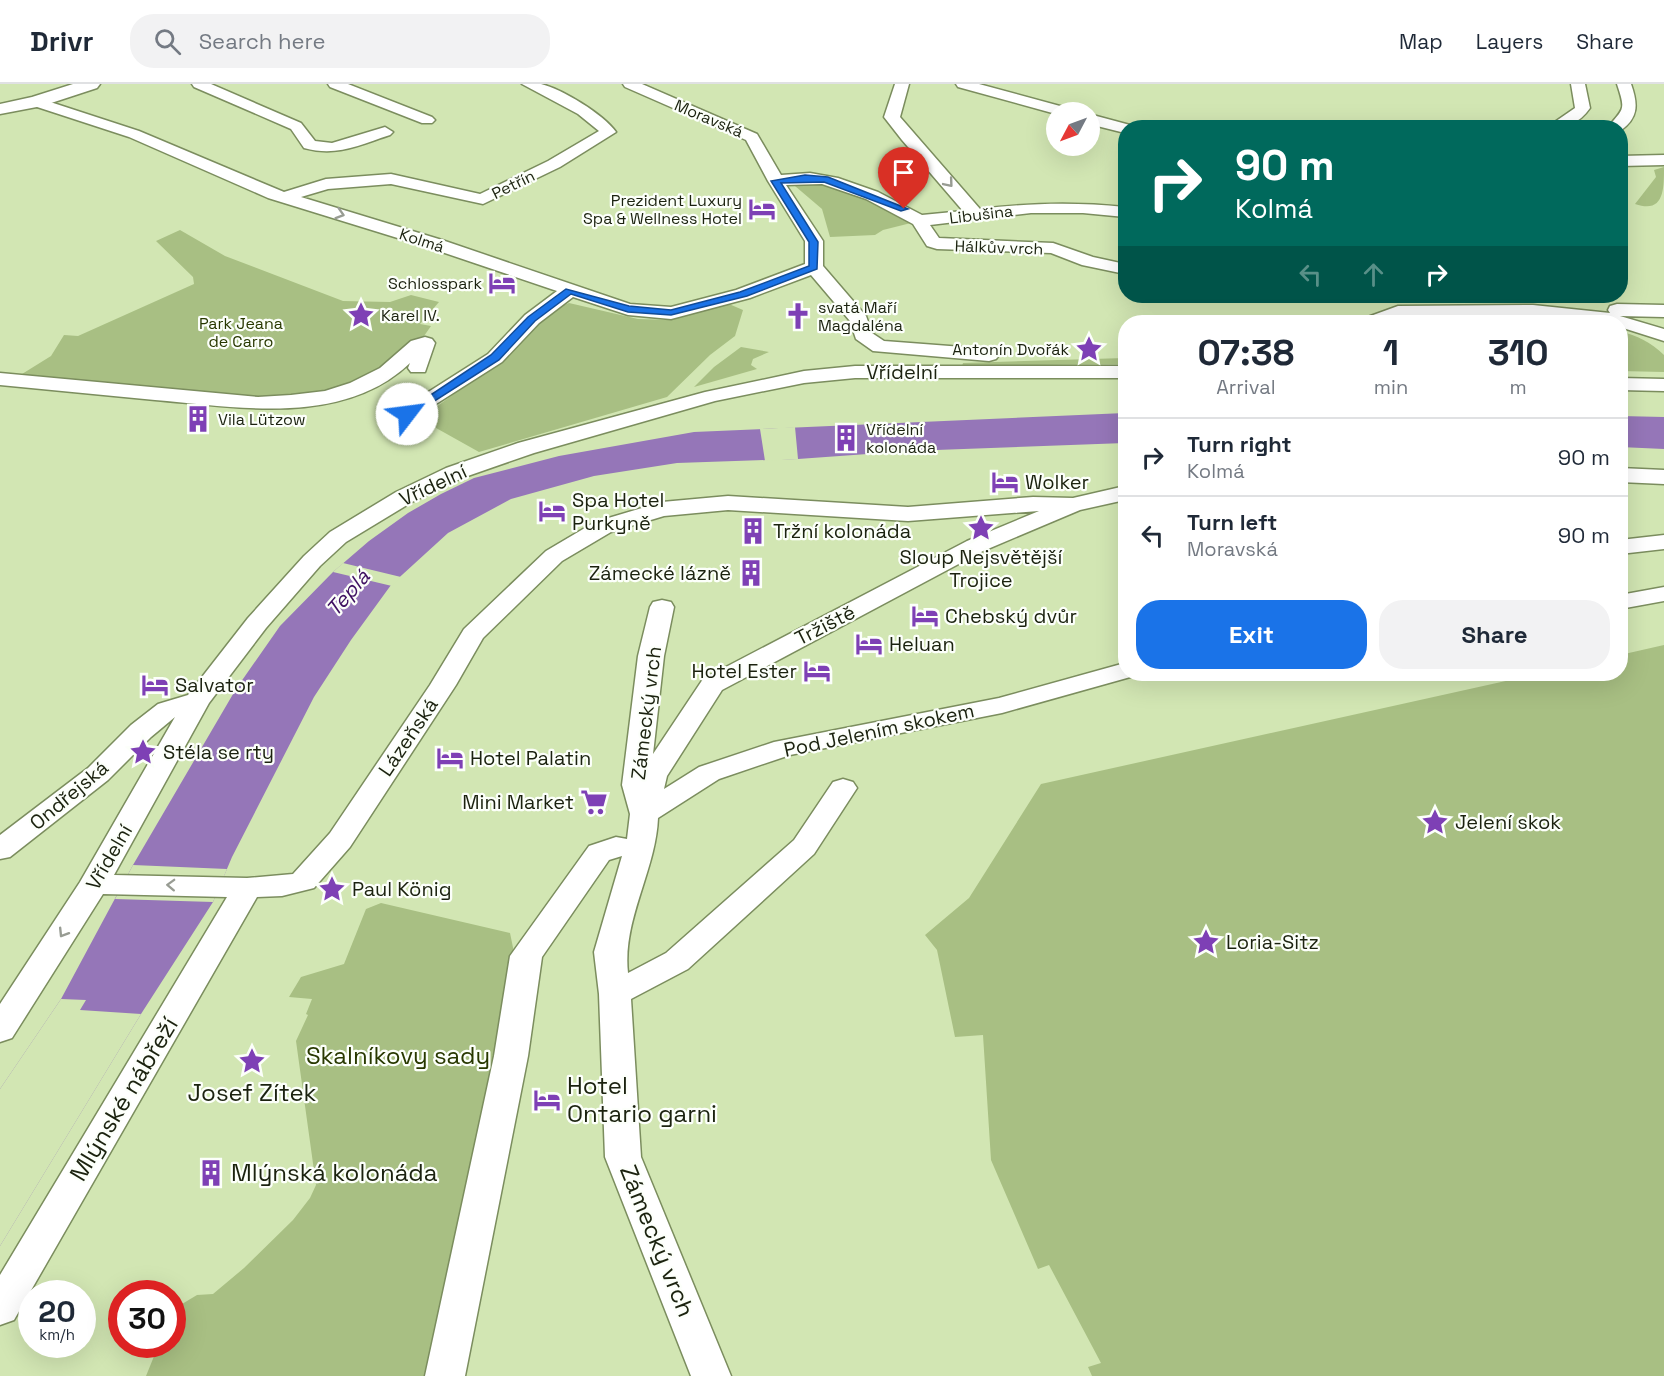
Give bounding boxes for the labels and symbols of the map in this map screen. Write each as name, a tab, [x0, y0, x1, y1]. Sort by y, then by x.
street label: Moravská	[671, 95, 746, 142]
north arrow	[1046, 102, 1100, 156]
pin	[878, 147, 929, 209]
street label: Petřín	[488, 165, 538, 204]
one-way arrow	[941, 176, 952, 187]
place label: Prezident Luxury Spa & Wellness Hotel	[583, 190, 742, 229]
hotel icon: Prezident Luxury Spa & Wellness Hotel	[747, 194, 777, 224]
street label: Libušina	[948, 200, 1014, 229]
one-way arrow	[334, 207, 345, 219]
street label: Kolmá	[397, 223, 447, 258]
street label: Hálkův vrch	[954, 235, 1044, 260]
hotel icon: Schlosspark	[487, 268, 517, 298]
place label: Schlosspark	[388, 273, 482, 294]
place label: svatá Maří Magdaléna	[818, 297, 903, 336]
place icon: Karel IV.	[346, 300, 376, 330]
church icon: svatá Maří Magdaléna	[783, 301, 813, 331]
place label: Karel IV.	[381, 305, 440, 326]
park label: Park Jeana de Carro	[199, 313, 283, 352]
place icon: Antonín Dvořák	[1074, 334, 1104, 364]
place label: Antonín Dvořák	[952, 339, 1069, 360]
street label: Vřídelní	[866, 359, 938, 385]
position arrow	[375, 382, 439, 446]
building icon: Vila Lützow	[183, 404, 213, 434]
place label: Vila Lützow	[218, 409, 305, 430]
place label: Vřídelní kolonáda	[866, 419, 936, 458]
building icon: Vřídelní kolonáda	[831, 423, 861, 453]
street label: Vřídelní	[395, 458, 471, 512]
hotel icon: Wolker	[990, 467, 1020, 497]
place label: Wolker	[1025, 469, 1089, 495]
place label: Spa Hotel Purkyně	[572, 487, 664, 536]
hotel icon: Spa Hotel Purkyně	[537, 496, 567, 526]
place icon: Sloup Nejsvětější Trojice	[966, 513, 996, 543]
building icon: Tržní kolonáda	[738, 516, 768, 546]
place label: Tržní kolonáda	[773, 518, 911, 544]
place label: Sloup Nejsvětější Trojice	[900, 544, 1063, 593]
building icon: Zámecké lázně	[736, 558, 766, 588]
place label: Zámecké lázně	[589, 560, 731, 586]
water label: Teplá	[320, 563, 376, 622]
street label: Tržiště	[791, 599, 859, 651]
hotel icon: Chebský dvůr	[910, 601, 940, 631]
place label: Chebský dvůr	[945, 603, 1077, 629]
hotel icon: Heluan	[854, 629, 884, 659]
place label: Heluan	[889, 631, 955, 657]
street label: Zámecký vrch	[625, 645, 667, 781]
hotel icon: Hotel Ester	[802, 656, 832, 686]
place label: Hotel Ester	[691, 658, 797, 684]
hotel icon: Salvator	[140, 670, 170, 700]
place label: Salvator	[175, 672, 254, 698]
street label: Lázeňská	[372, 693, 444, 781]
street label: Pod Jelením skokem	[781, 697, 977, 763]
place icon: Stéla se rty	[128, 737, 158, 767]
place label: Stéla se rty	[163, 739, 274, 765]
hotel icon: Hotel Palatin	[435, 743, 465, 773]
place label: Hotel Palatin	[470, 745, 591, 771]
street label: Ondřejská	[24, 754, 114, 836]
supermarket icon: Mini Market	[579, 787, 609, 817]
place label: Mini Market	[462, 789, 574, 815]
place icon: Jelení skok	[1420, 807, 1450, 837]
place label: Jelení skok	[1455, 809, 1561, 835]
street label: Vřídelní	[80, 819, 138, 895]
place icon: Paul König	[317, 874, 347, 904]
place label: Paul König	[352, 876, 451, 902]
one-way arrow	[167, 879, 176, 892]
one-way arrow	[59, 927, 71, 937]
place icon: Loria-Sitz	[1191, 927, 1221, 957]
place label: Loria-Sitz	[1226, 929, 1319, 955]
street label: Mlýnské nábřeží	[62, 1011, 185, 1186]
park label: Skalníkovy sady	[306, 1040, 490, 1071]
place icon: Josef Zítek	[237, 1046, 267, 1076]
place label: Hotel Ontario garni	[567, 1070, 717, 1129]
place label: Josef Zítek	[187, 1077, 317, 1108]
hotel icon: Hotel Ontario garni	[532, 1085, 562, 1115]
place label: Mlýnská kolonáda	[231, 1157, 438, 1188]
building icon: Mlýnská kolonáda	[196, 1158, 226, 1188]
street label: Zámecký vrch	[613, 1160, 702, 1321]
speed limit sign: 30	[108, 1280, 186, 1358]

